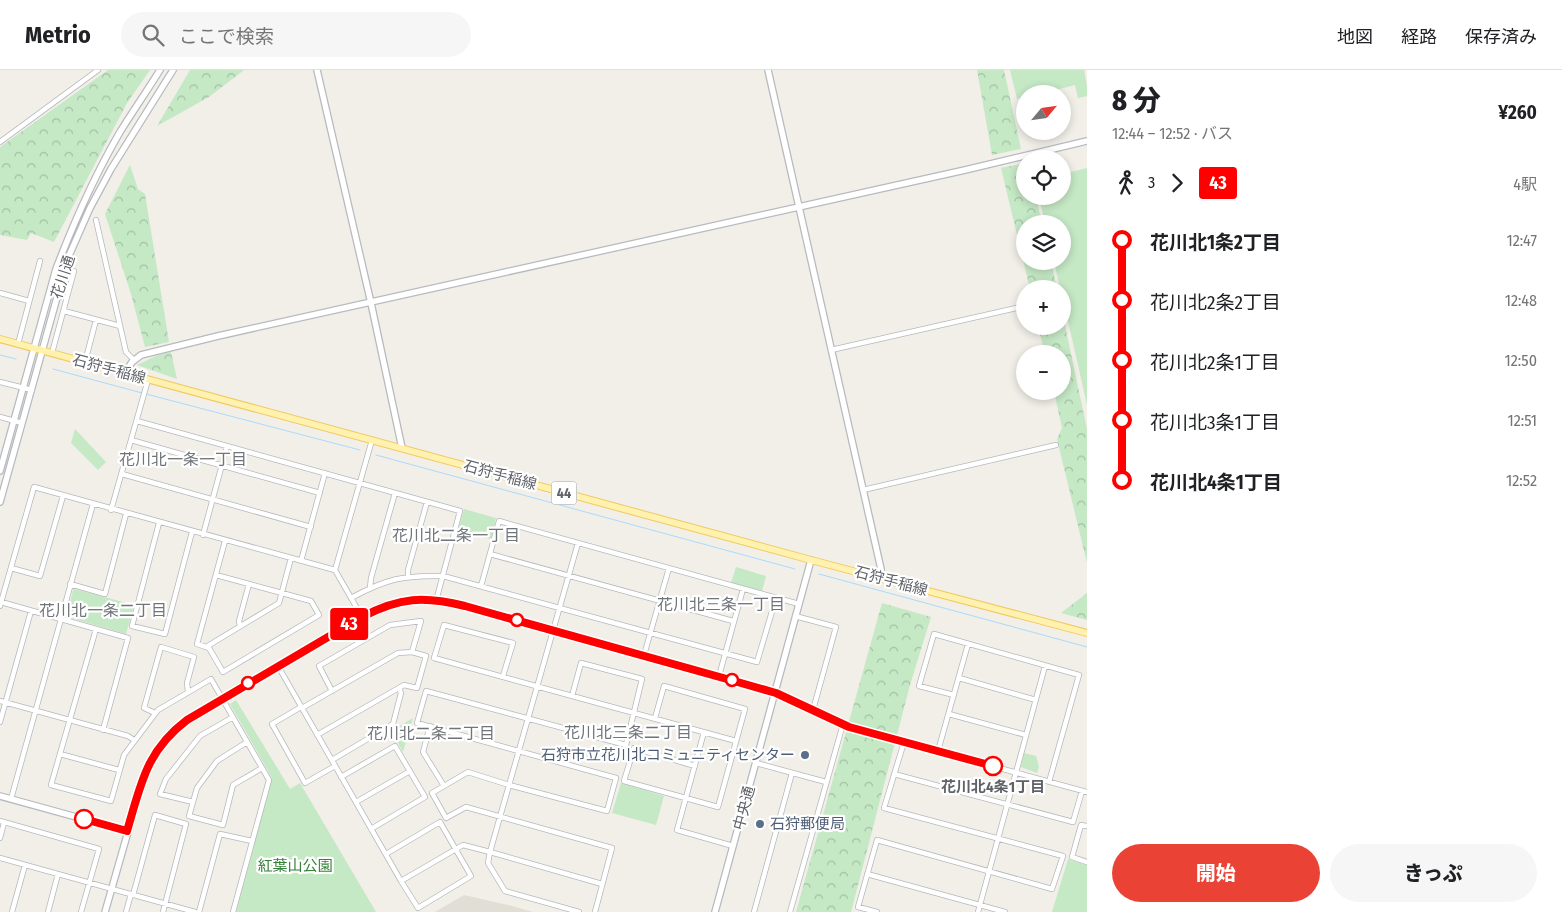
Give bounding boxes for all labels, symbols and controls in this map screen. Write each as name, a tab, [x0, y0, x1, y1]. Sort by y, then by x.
search box	[121, 12, 471, 57]
text: Metrio	[25, 21, 91, 49]
icon: search	[139, 21, 167, 49]
text: ここで検索	[179, 25, 274, 48]
text: 地図	[1337, 26, 1373, 48]
text: 経路	[1401, 26, 1437, 48]
text: 保存済み	[1465, 26, 1537, 48]
text: 8 分	[1112, 84, 1161, 117]
north arrow	[1016, 85, 1071, 140]
map controls	[1016, 85, 1071, 400]
text: ¥260	[1498, 101, 1537, 124]
text: 12:44 – 12:52 · バス	[1112, 124, 1233, 143]
button: locate	[1016, 150, 1071, 205]
icon: walk	[1112, 169, 1140, 197]
icon: forward	[1163, 169, 1191, 197]
text: 43	[1209, 172, 1227, 194]
text: 3	[1148, 173, 1155, 192]
text: 4駅	[1513, 175, 1537, 194]
button: layers	[1016, 215, 1071, 270]
text: 花川北1条2丁目	[1150, 231, 1281, 254]
text: 12:47	[1506, 231, 1537, 250]
street label: 花川通	[47, 253, 79, 301]
button: +	[1016, 280, 1071, 335]
text: 花川北2条2丁目	[1150, 291, 1281, 314]
text: 12:48	[1505, 291, 1537, 310]
button: −	[1016, 345, 1071, 400]
street label: 石狩手稲線	[70, 351, 148, 387]
text: 花川北2条1丁目	[1150, 351, 1280, 374]
text: 12:50	[1505, 351, 1537, 370]
text: 花川北3条1丁目	[1150, 411, 1280, 434]
text: 12:51	[1507, 411, 1537, 430]
district label: 花川北一条一丁目	[119, 450, 247, 469]
street label: 石狩手稲線	[461, 457, 539, 493]
text: 花川北4条1丁目	[1150, 471, 1282, 494]
text: 12:52	[1506, 471, 1537, 490]
road number: 44	[552, 482, 576, 504]
district label: 花川北二条一丁目	[392, 526, 520, 545]
street label: 石狩手稲線	[852, 563, 930, 599]
district label: 花川北三条一丁目	[657, 595, 785, 614]
district label: 花川北一条二丁目	[39, 601, 167, 620]
line badge: 43	[326, 608, 372, 640]
text: 43	[340, 613, 358, 635]
unlabelled marker	[510, 613, 524, 627]
unlabelled marker	[725, 673, 739, 687]
unlabelled marker	[241, 676, 255, 690]
district label: 花川北三条二丁目	[564, 723, 692, 742]
district label: 花川北二条二丁目	[367, 724, 495, 743]
place label: 石狩市立花川北コミュニティセンター	[541, 746, 795, 764]
marker: 石狩市立花川北コミュニティセンター	[799, 749, 811, 761]
marker: 花川北4条1丁目	[983, 756, 1003, 776]
place label: 花川北4条1丁目	[941, 778, 1045, 796]
street label: 中央通	[729, 784, 759, 832]
unlabelled marker	[74, 809, 94, 829]
place label: 石狩郵便局	[770, 815, 845, 833]
marker: 石狩郵便局	[754, 818, 766, 830]
button: 開始	[1112, 844, 1320, 902]
button: きっぷ	[1330, 844, 1537, 902]
park label: 紅葉山公園	[257, 857, 333, 875]

